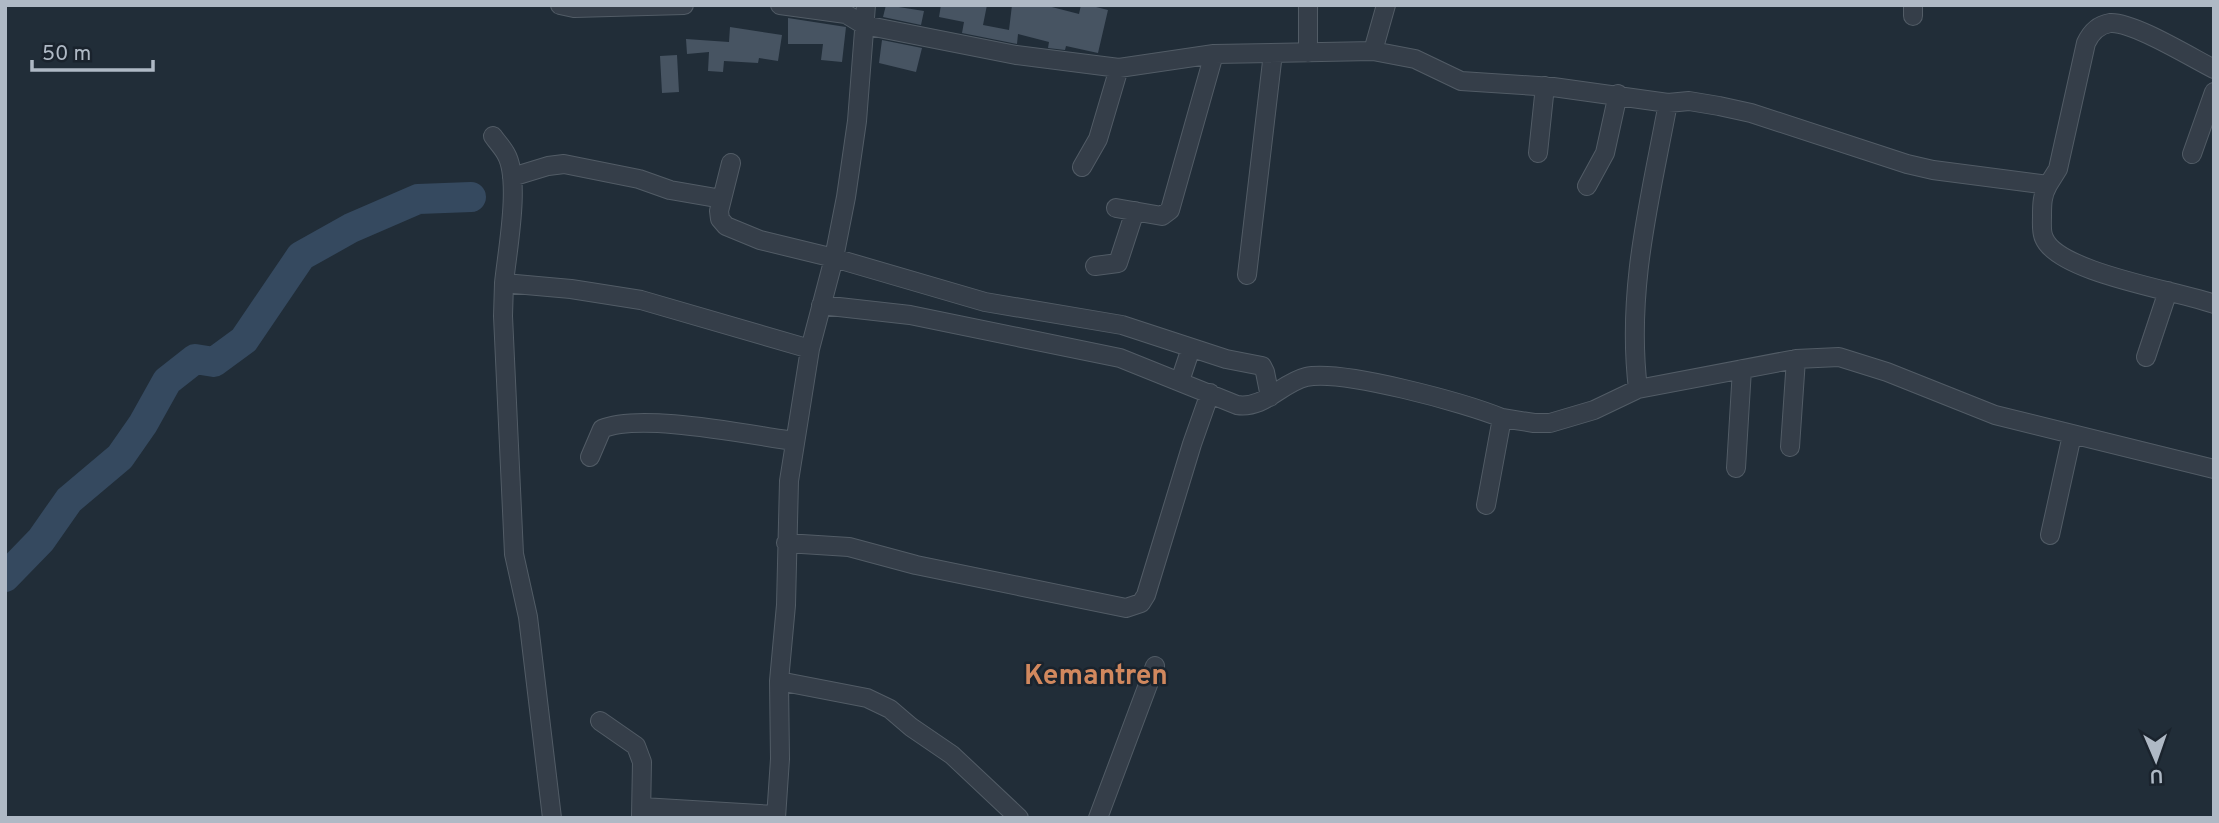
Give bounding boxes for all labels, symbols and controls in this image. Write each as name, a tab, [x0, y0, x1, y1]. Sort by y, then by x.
scale bar	[32, 28, 152, 72]
text: 50 m	[42, 41, 91, 68]
district label: Kemantren	[1024, 659, 1168, 695]
north arrow	[2121, 725, 2191, 795]
text: U	[2149, 763, 2164, 787]

